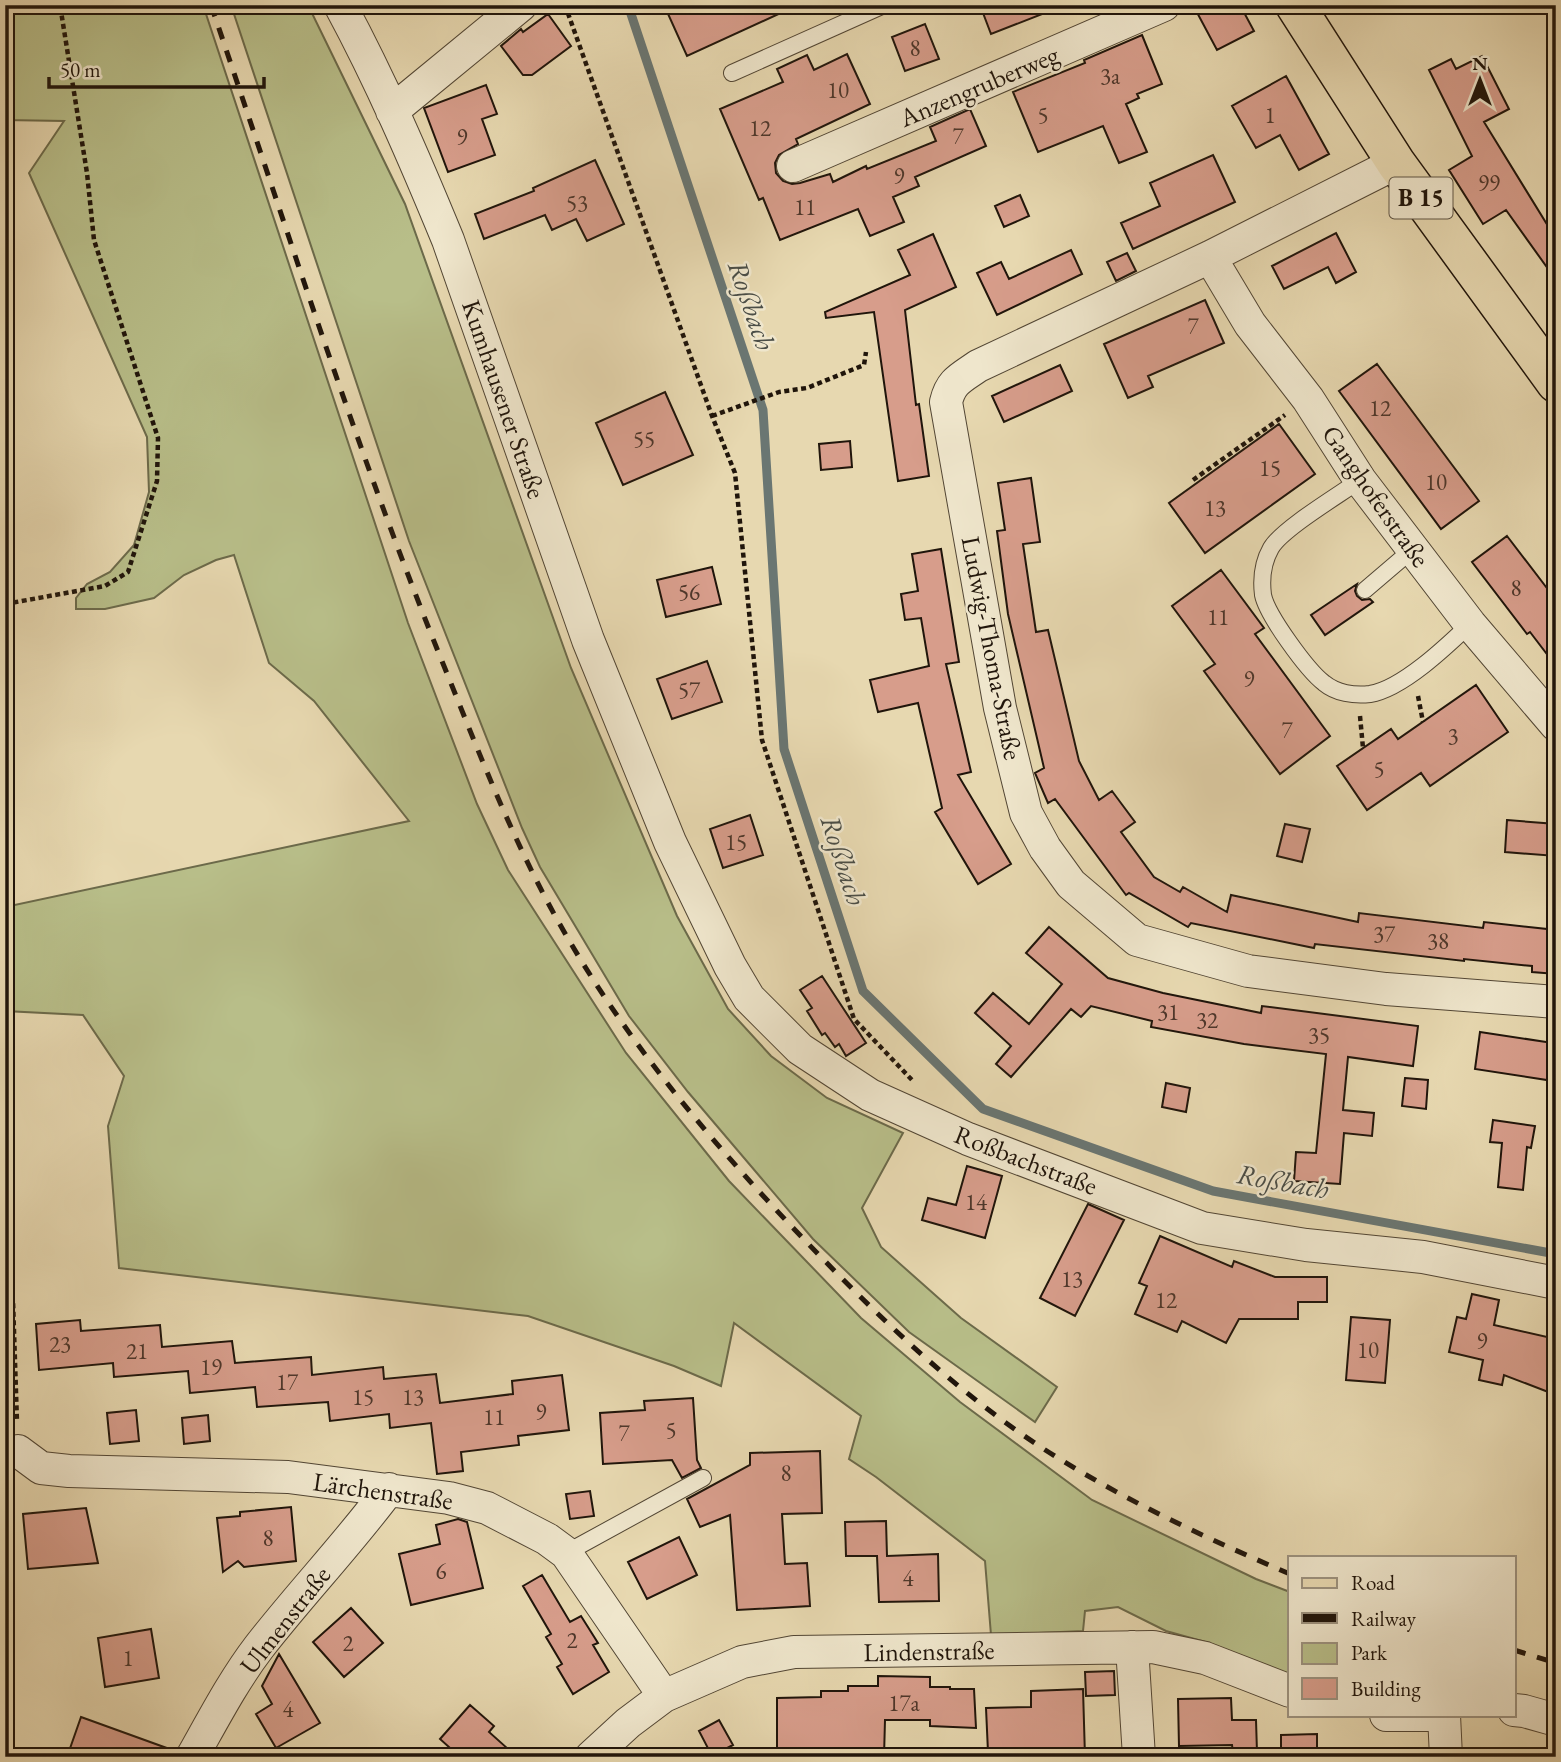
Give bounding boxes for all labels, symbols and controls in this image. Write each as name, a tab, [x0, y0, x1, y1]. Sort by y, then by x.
house number: 8	[909, 33, 921, 63]
street label: Anzengruberweg	[893, 37, 1064, 135]
scale bar	[49, 46, 264, 90]
north arrow	[1446, 46, 1516, 116]
text: N	[1472, 51, 1488, 76]
text: 50 m	[60, 56, 101, 83]
house number: 3a	[1100, 61, 1121, 91]
house number: 10	[827, 75, 849, 105]
house number: 5	[1037, 100, 1049, 130]
house number: 1	[1264, 100, 1276, 130]
house number: 12	[749, 113, 771, 143]
house number: 7	[952, 121, 964, 151]
house number: 9	[456, 122, 468, 152]
house number: 9	[893, 161, 905, 191]
house number: 99	[1478, 168, 1500, 198]
road number: B 15	[1390, 178, 1452, 218]
house number: 53	[566, 188, 588, 218]
house number: 11	[794, 192, 816, 222]
water label: Roßbach	[720, 255, 784, 355]
street label: Kumhausener Straße	[454, 295, 554, 503]
house number: 7	[1187, 311, 1199, 341]
house number: 12	[1369, 393, 1391, 423]
street label: Ganghoferstraße	[1314, 418, 1438, 574]
house number: 55	[633, 424, 655, 454]
house number: 15	[1259, 453, 1281, 483]
house number: 10	[1425, 467, 1447, 497]
house number: 13	[1204, 493, 1226, 523]
street label: Ludwig-Thoma-Straße	[954, 533, 1030, 763]
house number: 8	[1510, 573, 1522, 603]
house number: 56	[678, 577, 700, 607]
house number: 11	[1207, 602, 1229, 632]
house number: 9	[1243, 664, 1255, 694]
house number: 57	[678, 675, 701, 705]
house number: 7	[1281, 715, 1293, 745]
house number: 3	[1447, 721, 1459, 751]
house number: 5	[1373, 754, 1385, 784]
water label: Roßbach	[813, 810, 876, 910]
house number: 15	[725, 827, 747, 857]
house number: 37	[1373, 919, 1396, 949]
house number: 38	[1427, 926, 1449, 956]
house number: 31	[1157, 997, 1179, 1027]
house number: 32	[1196, 1005, 1218, 1035]
house number: 35	[1308, 1020, 1330, 1050]
street label: Roßbachstraße	[950, 1117, 1102, 1203]
water label: Roßbach	[1234, 1155, 1332, 1207]
house number: 14	[965, 1187, 988, 1217]
house number: 13	[1061, 1264, 1083, 1294]
house number: 12	[1155, 1285, 1177, 1315]
house number: 9	[1476, 1326, 1488, 1356]
house number: 23	[49, 1329, 71, 1359]
house number: 10	[1357, 1335, 1379, 1365]
house number: 21	[126, 1336, 148, 1366]
house number: 19	[200, 1352, 222, 1382]
house number: 17	[276, 1367, 299, 1397]
house number: 15	[352, 1382, 374, 1412]
house number: 13	[402, 1382, 424, 1412]
house number: 9	[535, 1397, 547, 1427]
house number: 11	[483, 1402, 505, 1432]
house number: 5	[665, 1415, 677, 1445]
house number: 7	[618, 1418, 630, 1448]
house number: 8	[780, 1458, 792, 1488]
street label: Lärchenstraße	[311, 1464, 455, 1518]
house number: 8	[262, 1523, 274, 1553]
house number: 6	[435, 1556, 447, 1586]
legend	[1288, 1556, 1516, 1716]
street label: Ulmenstraße	[232, 1559, 338, 1681]
house number: 4	[902, 1563, 914, 1593]
text: Road	[1351, 1569, 1395, 1596]
text: Railway	[1351, 1605, 1417, 1632]
house number: 2	[566, 1625, 578, 1655]
house number: 2	[342, 1628, 354, 1658]
street label: Lindenstraße	[863, 1633, 995, 1669]
text: Park	[1351, 1639, 1388, 1666]
house number: 1	[122, 1643, 134, 1673]
text: Building	[1351, 1675, 1421, 1702]
house number: 17a	[888, 1688, 920, 1718]
house number: 4	[282, 1694, 294, 1724]

